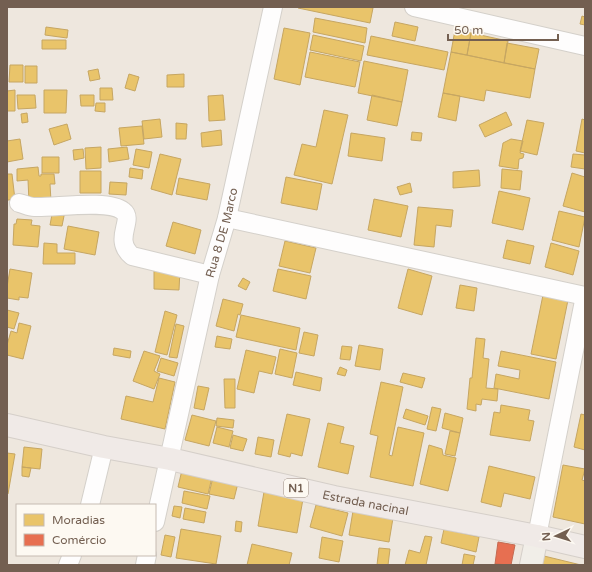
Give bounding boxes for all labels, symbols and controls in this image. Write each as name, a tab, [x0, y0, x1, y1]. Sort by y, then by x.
scale bar	[448, 16, 558, 42]
text: 50 m	[454, 23, 483, 37]
street label: Rua 8 DE Marco	[203, 186, 240, 279]
road number: N1	[284, 479, 308, 497]
street label: Estrada nacinal	[321, 488, 410, 518]
legend	[16, 504, 156, 556]
text: Moradias	[52, 513, 105, 527]
north arrow	[536, 516, 576, 556]
text: N	[540, 532, 553, 542]
text: Comércio	[52, 533, 106, 547]

